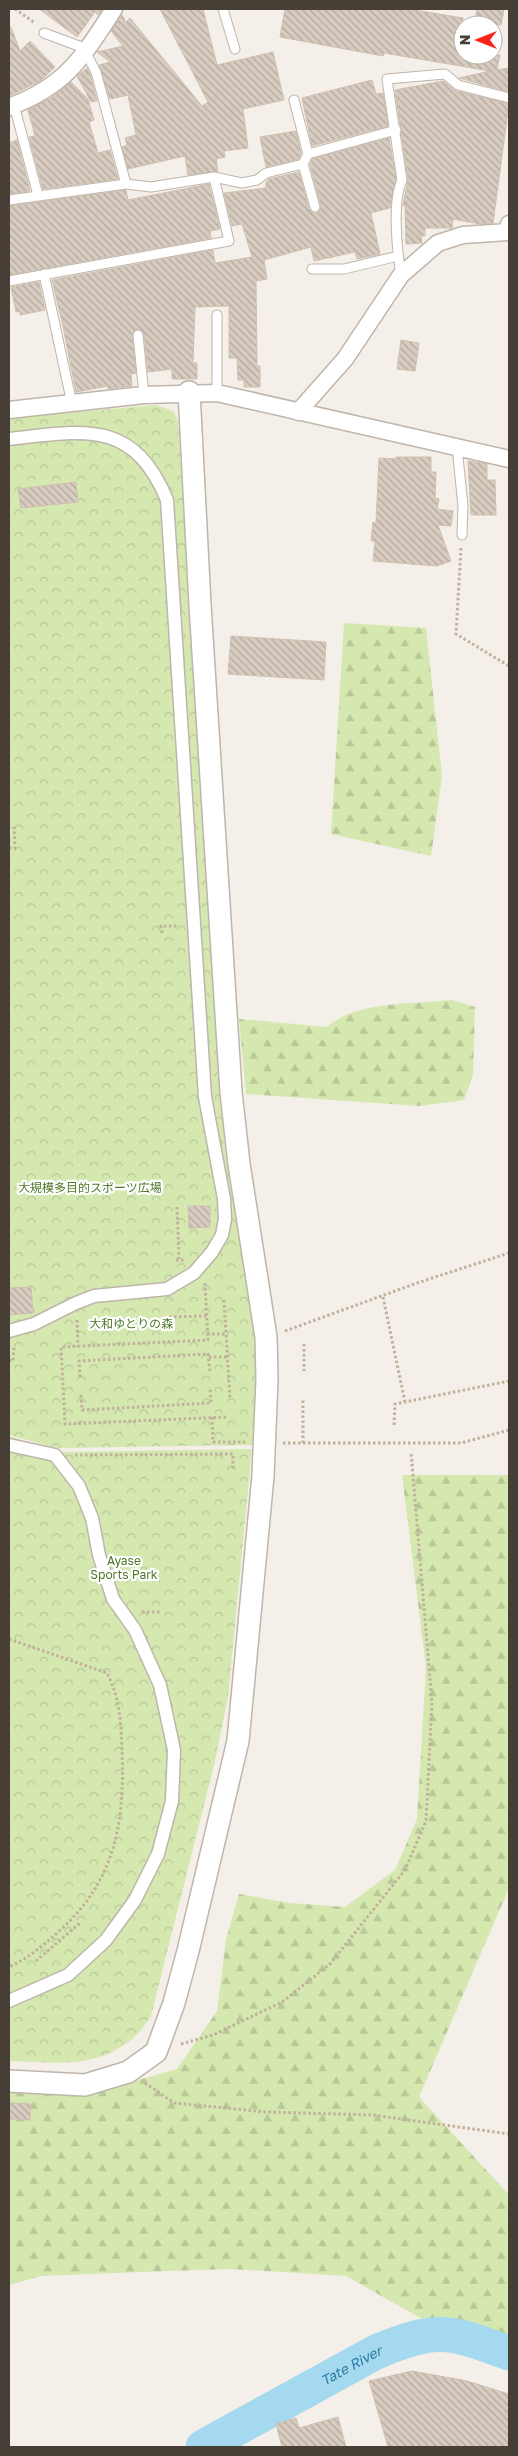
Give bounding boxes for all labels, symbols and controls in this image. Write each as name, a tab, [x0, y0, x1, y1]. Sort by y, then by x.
north arrow	[453, 15, 503, 65]
text: N	[456, 35, 473, 45]
park label: 大規模多目的スポーツ広場	[18, 1180, 162, 1195]
park label: 大和ゆとりの森	[89, 1316, 173, 1331]
park label: Ayase Sports Park	[90, 1553, 158, 1582]
water label: Tate River	[317, 2341, 386, 2389]

